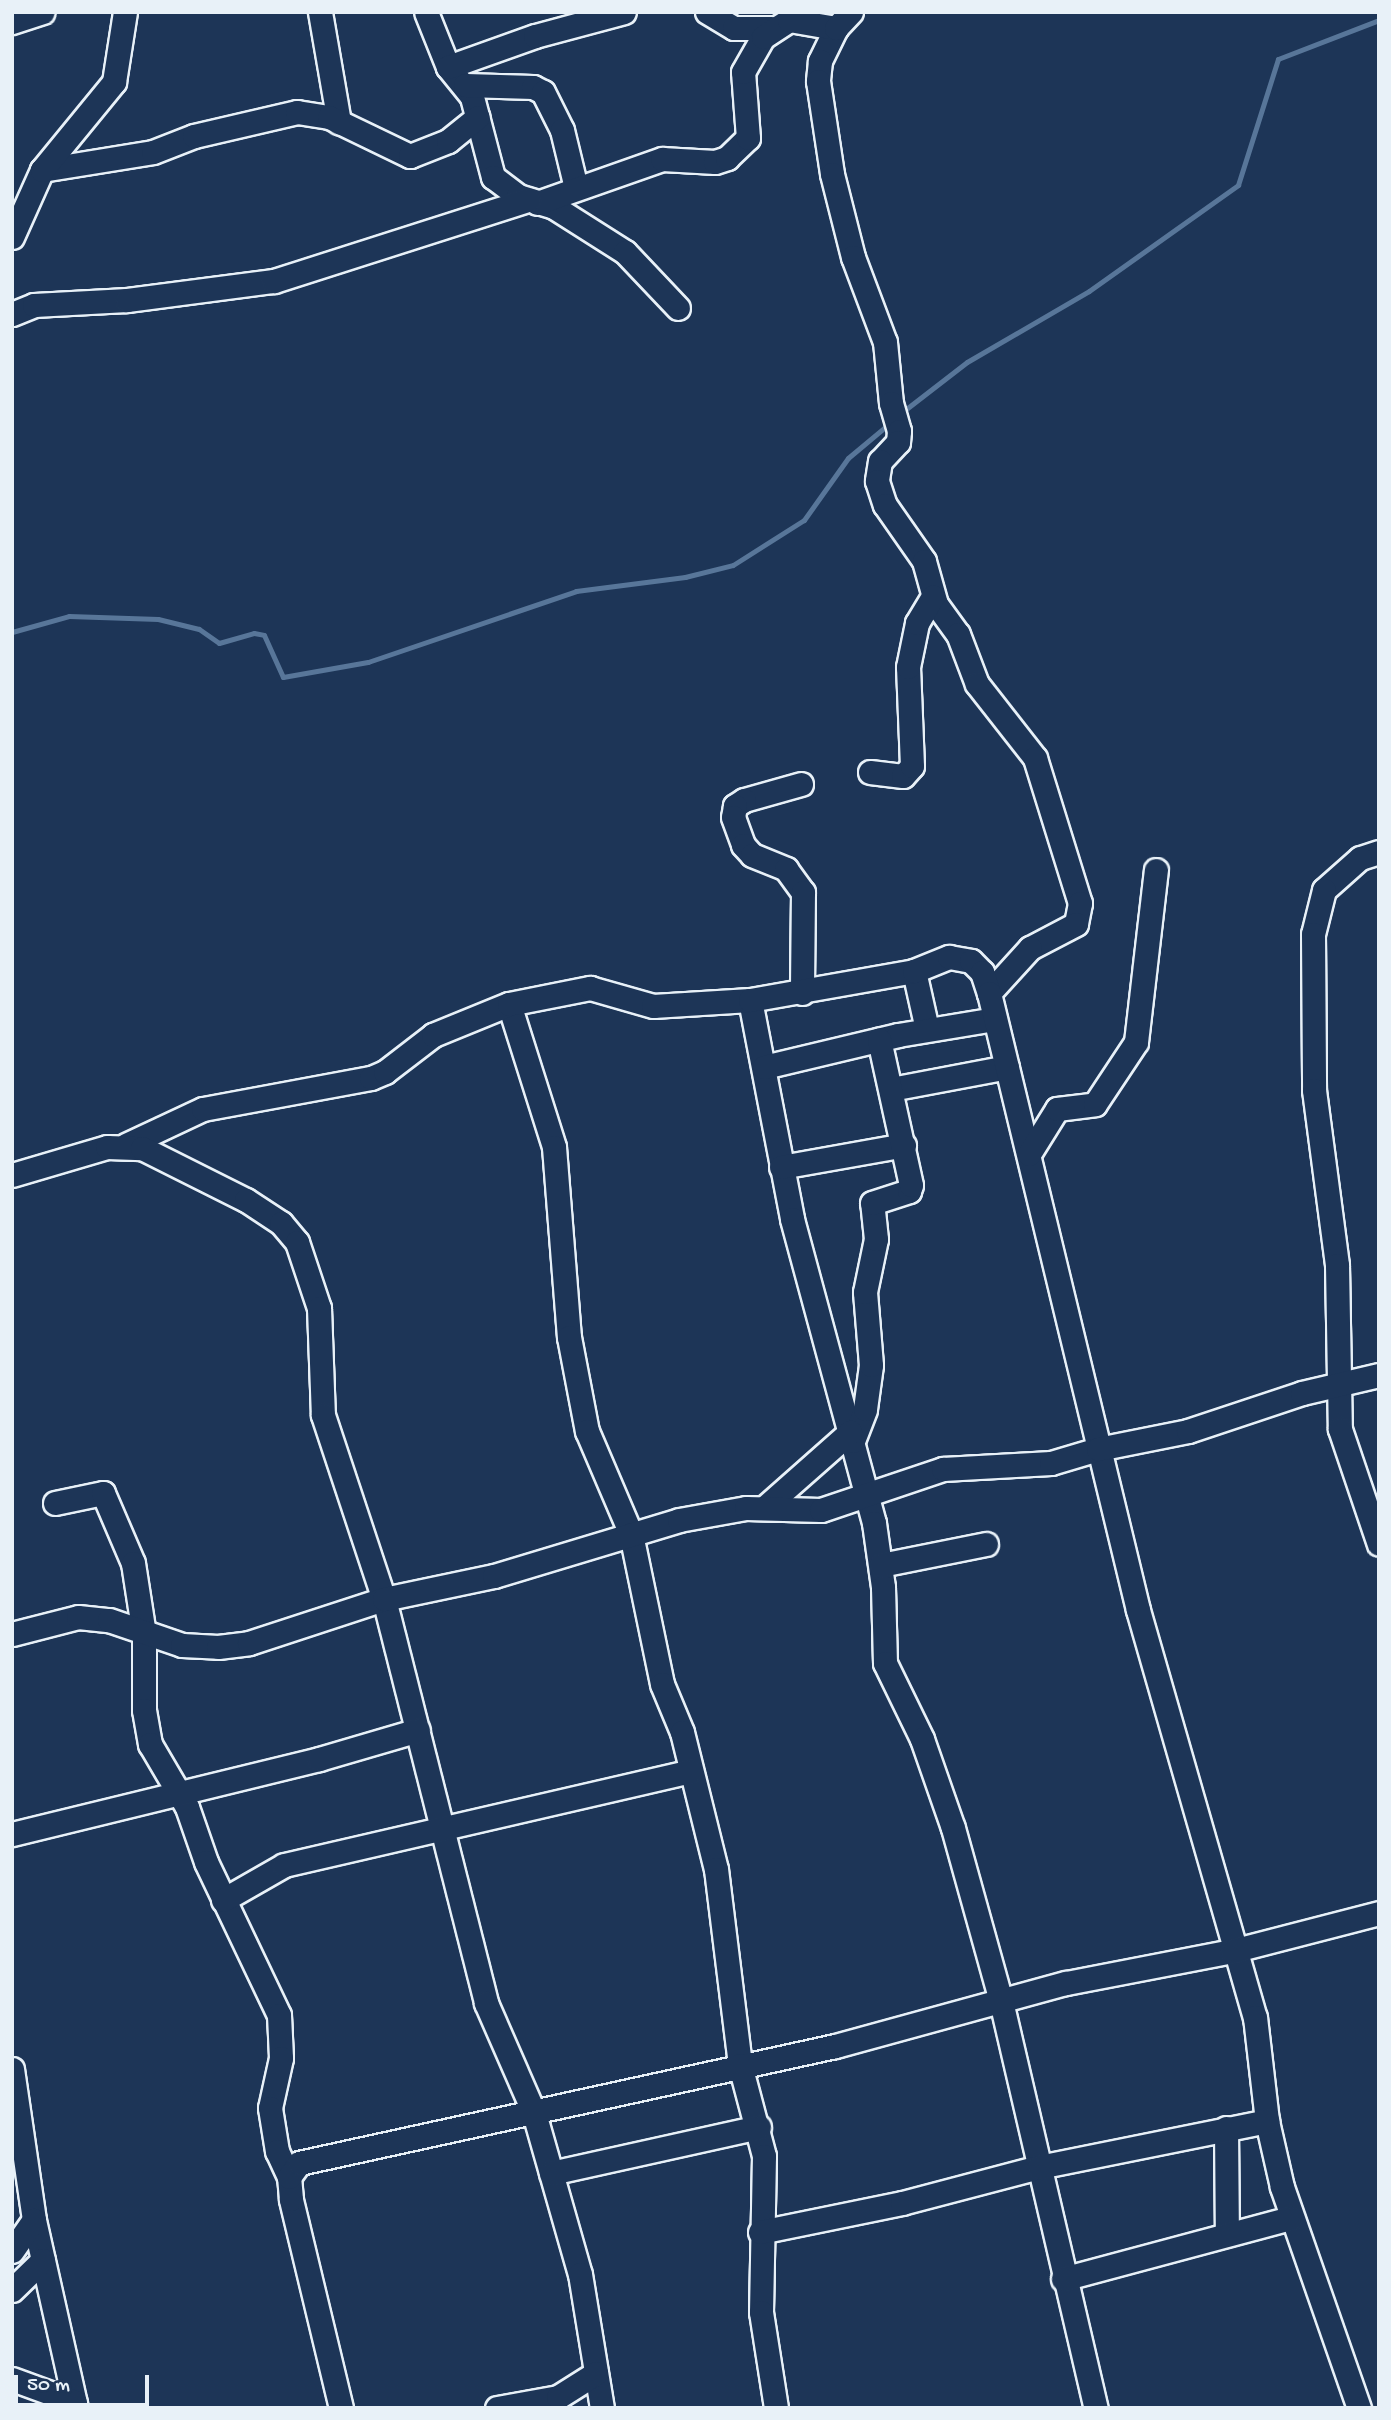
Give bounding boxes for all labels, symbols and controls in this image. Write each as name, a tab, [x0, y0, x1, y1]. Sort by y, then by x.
scale bar	[18, 2360, 152, 2404]
text: 50 m	[27, 2374, 70, 2399]

